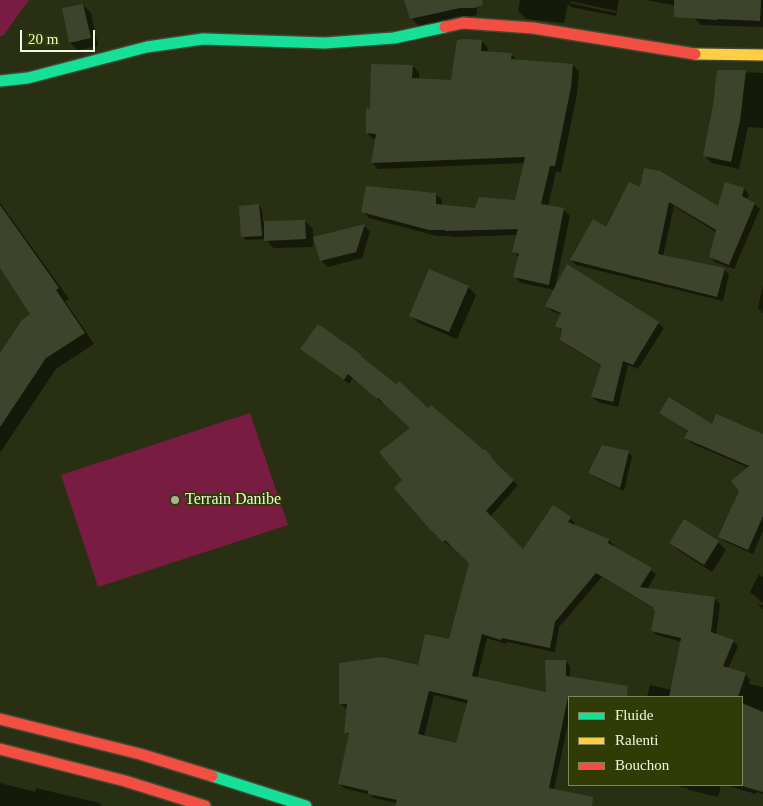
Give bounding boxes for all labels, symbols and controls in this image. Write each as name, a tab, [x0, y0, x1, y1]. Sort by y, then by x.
scale bar	[22, 20, 98, 52]
text: 20 m	[28, 31, 58, 47]
place label: Terrain Danibe	[185, 490, 281, 510]
marker: Terrain Danibe	[169, 494, 181, 506]
legend	[568, 696, 743, 786]
text: Fluide	[615, 707, 653, 723]
text: Ralenti	[615, 732, 658, 748]
text: Bouchon	[615, 757, 669, 773]

